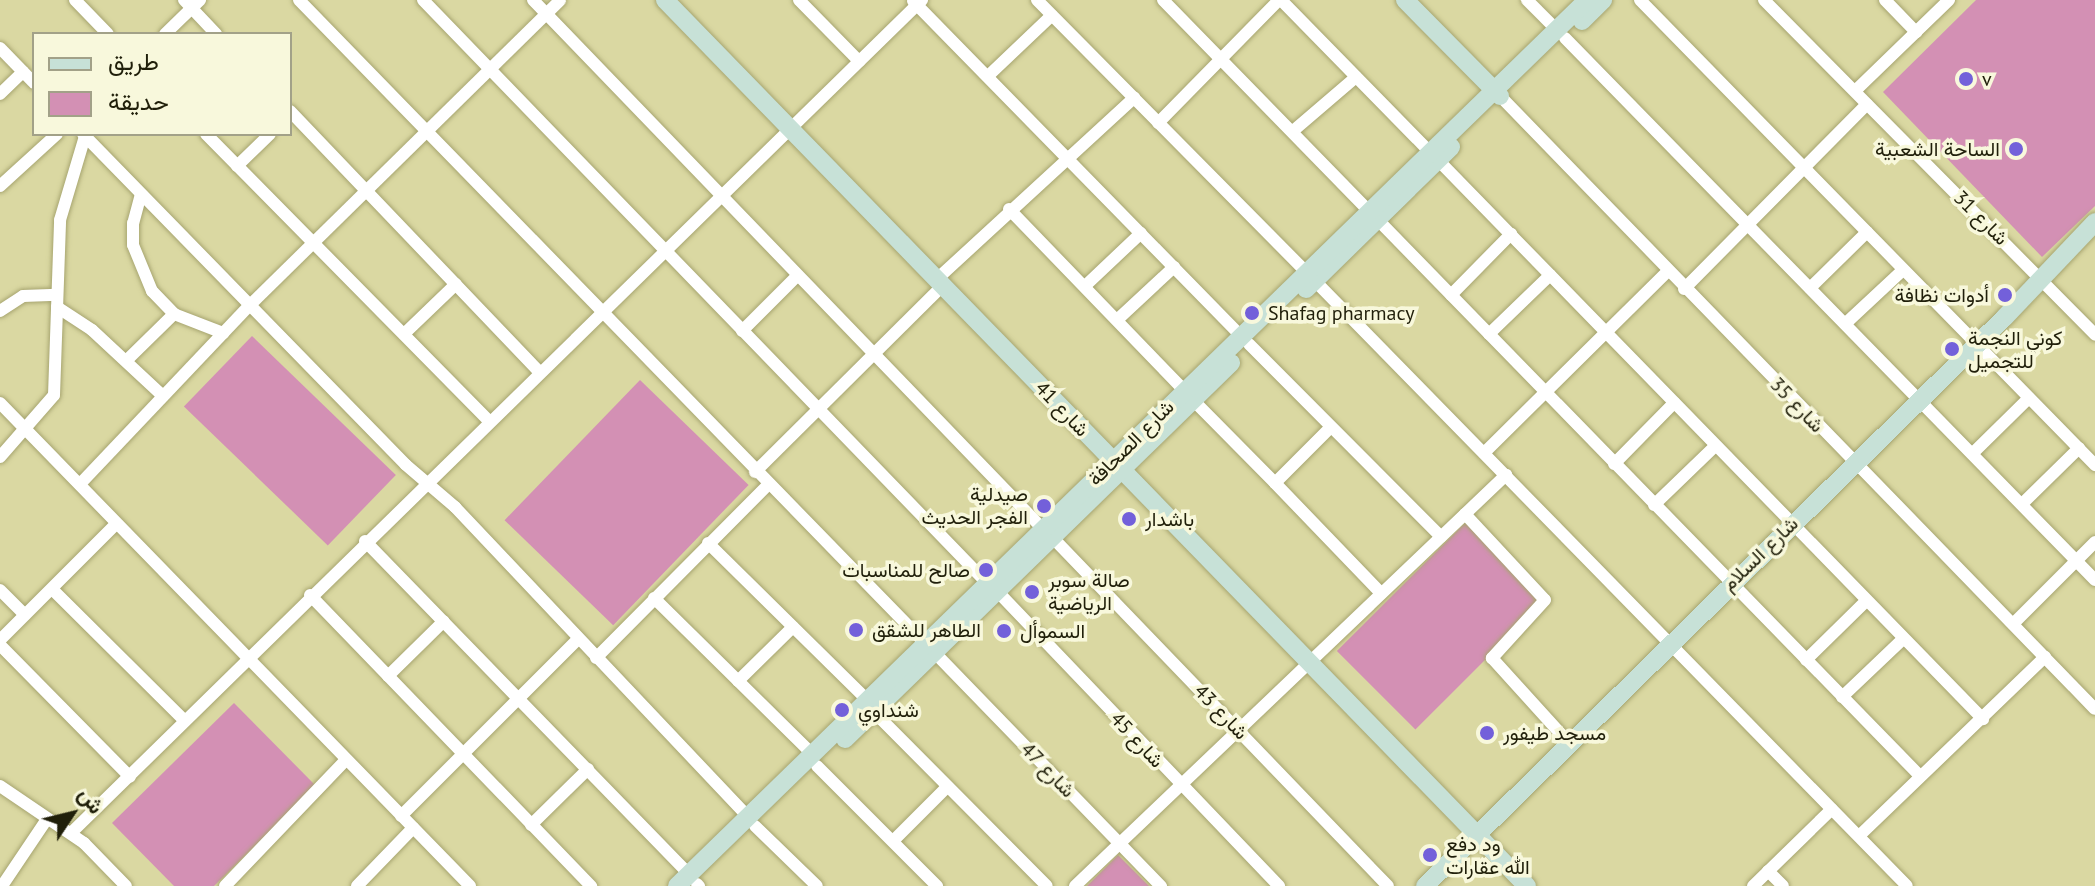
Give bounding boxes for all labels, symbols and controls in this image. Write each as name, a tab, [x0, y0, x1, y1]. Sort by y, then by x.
legend	[32, 32, 292, 136]
text: طريق	[108, 46, 159, 77]
place label: v	[1982, 67, 1992, 91]
marker: v	[1957, 70, 1975, 88]
text: حديقة	[108, 86, 169, 117]
place label: الساحة الشعبية	[1875, 137, 2000, 161]
marker: الساحة الشعبية	[2007, 140, 2025, 158]
street label: شارع 31	[1949, 186, 2013, 250]
place label: أدوات نظافة	[1894, 283, 1989, 307]
marker: أدوات نظافة	[1996, 286, 2014, 304]
place label: Shafag pharmacy	[1268, 301, 1415, 325]
marker: Shafag pharmacy	[1243, 304, 1261, 322]
place label: كوني النجمة للتجميل	[1968, 326, 2062, 373]
marker: كوني النجمة للتجميل	[1943, 340, 1961, 358]
street label: شارع 35	[1765, 372, 1829, 438]
street label: شارع 41	[1030, 376, 1094, 442]
street label: شارع الصحافة	[1083, 395, 1179, 491]
place label: صيدلية الفجر الحديث	[921, 482, 1028, 529]
marker: صيدلية الفجر الحديث	[1035, 497, 1053, 515]
place label: باشدار	[1145, 507, 1194, 531]
marker: باشدار	[1120, 510, 1138, 528]
street label: شارع السلام	[1717, 512, 1803, 596]
place label: صالح للمناسبات	[842, 558, 970, 582]
marker: صالح للمناسبات	[977, 561, 995, 579]
place label: صالة سوبر الرياضية	[1048, 568, 1130, 615]
marker: صالة سوبر الرياضية	[1023, 583, 1041, 601]
place label: الطاهر للشقق	[872, 618, 981, 642]
place label: السموأل	[1020, 619, 1085, 643]
marker: الطاهر للشقق	[847, 621, 865, 639]
marker: السموأل	[995, 622, 1013, 640]
street label: شارع 43	[1189, 679, 1253, 745]
place label: شنداوي	[858, 698, 919, 722]
marker: شنداوي	[833, 701, 851, 719]
street label: شارع 45	[1105, 707, 1169, 773]
place label: مسجد طيفور	[1503, 721, 1606, 745]
marker: مسجد طيفور	[1478, 724, 1496, 742]
street label: شارع 47	[1016, 737, 1080, 803]
north arrow	[32, 774, 112, 854]
text: ش	[73, 781, 111, 819]
place label: ود دفع الله عقارات	[1446, 832, 1530, 879]
marker: ود دفع الله عقارات	[1421, 846, 1439, 864]

